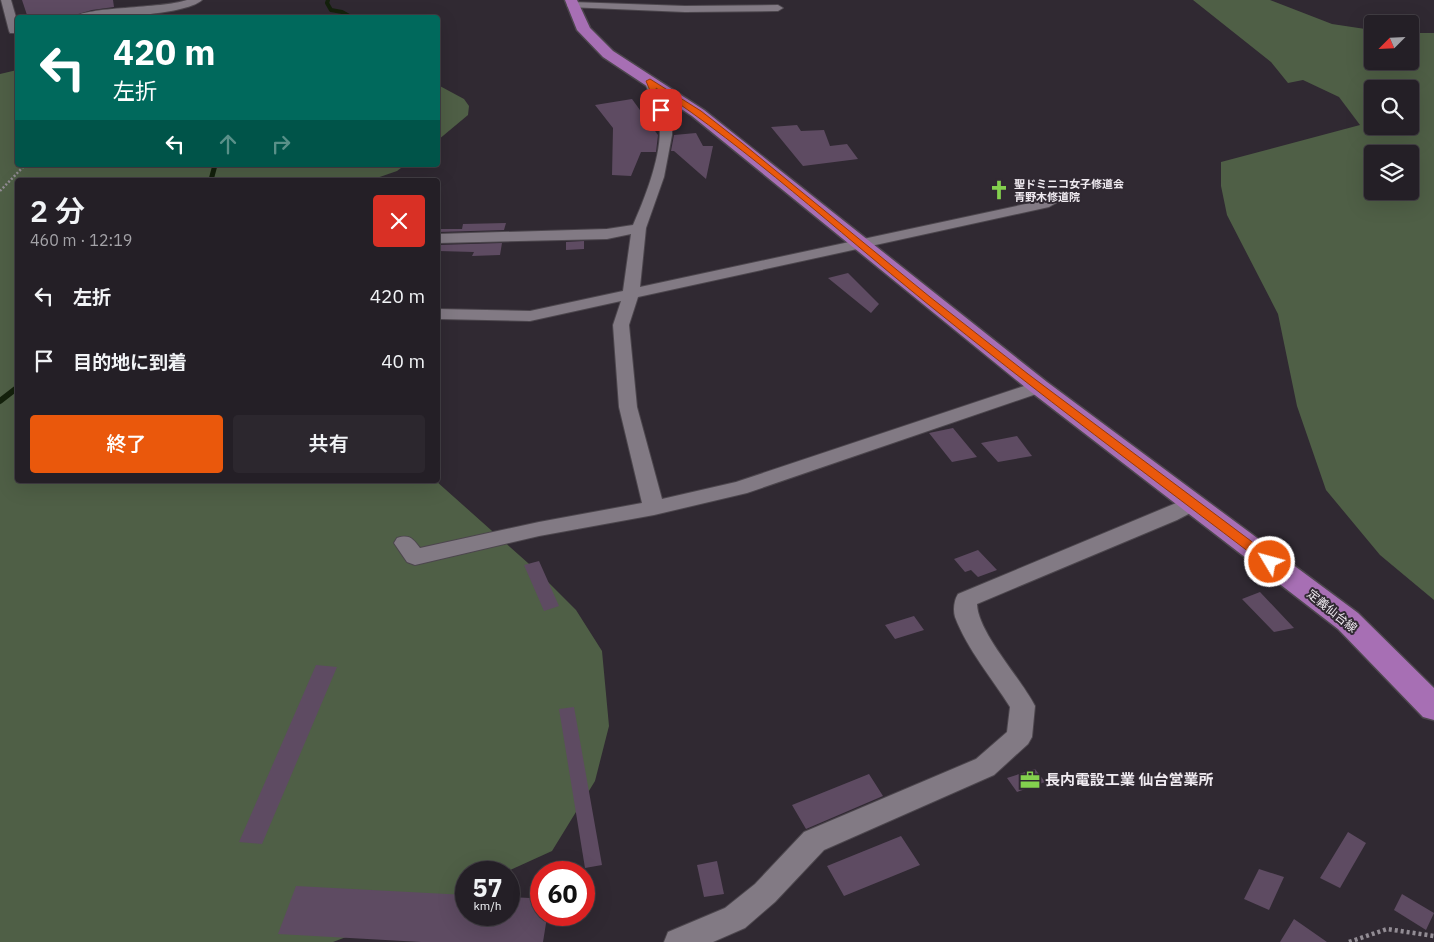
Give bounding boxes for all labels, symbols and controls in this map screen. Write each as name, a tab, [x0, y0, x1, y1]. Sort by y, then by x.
north arrow	[1364, 15, 1419, 70]
map controls	[1364, 15, 1419, 200]
text: 420 m	[113, 29, 216, 75]
icon: left	[30, 35, 95, 100]
text: 左折	[113, 76, 157, 105]
button: search	[1364, 80, 1419, 135]
pin	[640, 89, 682, 131]
icon: arrive	[647, 96, 675, 124]
icon: left	[161, 130, 189, 158]
icon: ahead	[214, 130, 242, 158]
icon: right	[267, 130, 295, 158]
button: layers	[1364, 145, 1419, 200]
place label: 聖ドミニコ女子修道会 青野木修道院	[1014, 177, 1124, 204]
church icon: 聖ドミニコ女子修道会 青野木修道院	[988, 179, 1010, 201]
text: 2 分	[30, 191, 85, 230]
button: close	[373, 195, 425, 247]
text: 460 m · 12:19	[30, 230, 132, 250]
icon: left	[30, 282, 58, 310]
text: 420 m	[370, 284, 425, 308]
text: 左折	[73, 285, 111, 309]
icon: arrive	[30, 347, 58, 375]
text: 40 m	[381, 349, 425, 373]
text: 目的地に到着	[73, 350, 187, 374]
button: 終了	[30, 415, 223, 473]
button: 共有	[233, 415, 425, 473]
position arrow	[1243, 535, 1295, 587]
street label: 定義仙台線	[1304, 586, 1360, 635]
office icon: 長内電設工業 仙台営業所	[1019, 769, 1041, 791]
place label: 長内電設工業 仙台営業所	[1045, 770, 1214, 789]
speed limit sign: 60	[530, 861, 595, 926]
text: 57	[472, 871, 503, 904]
text: km/h	[473, 898, 502, 913]

